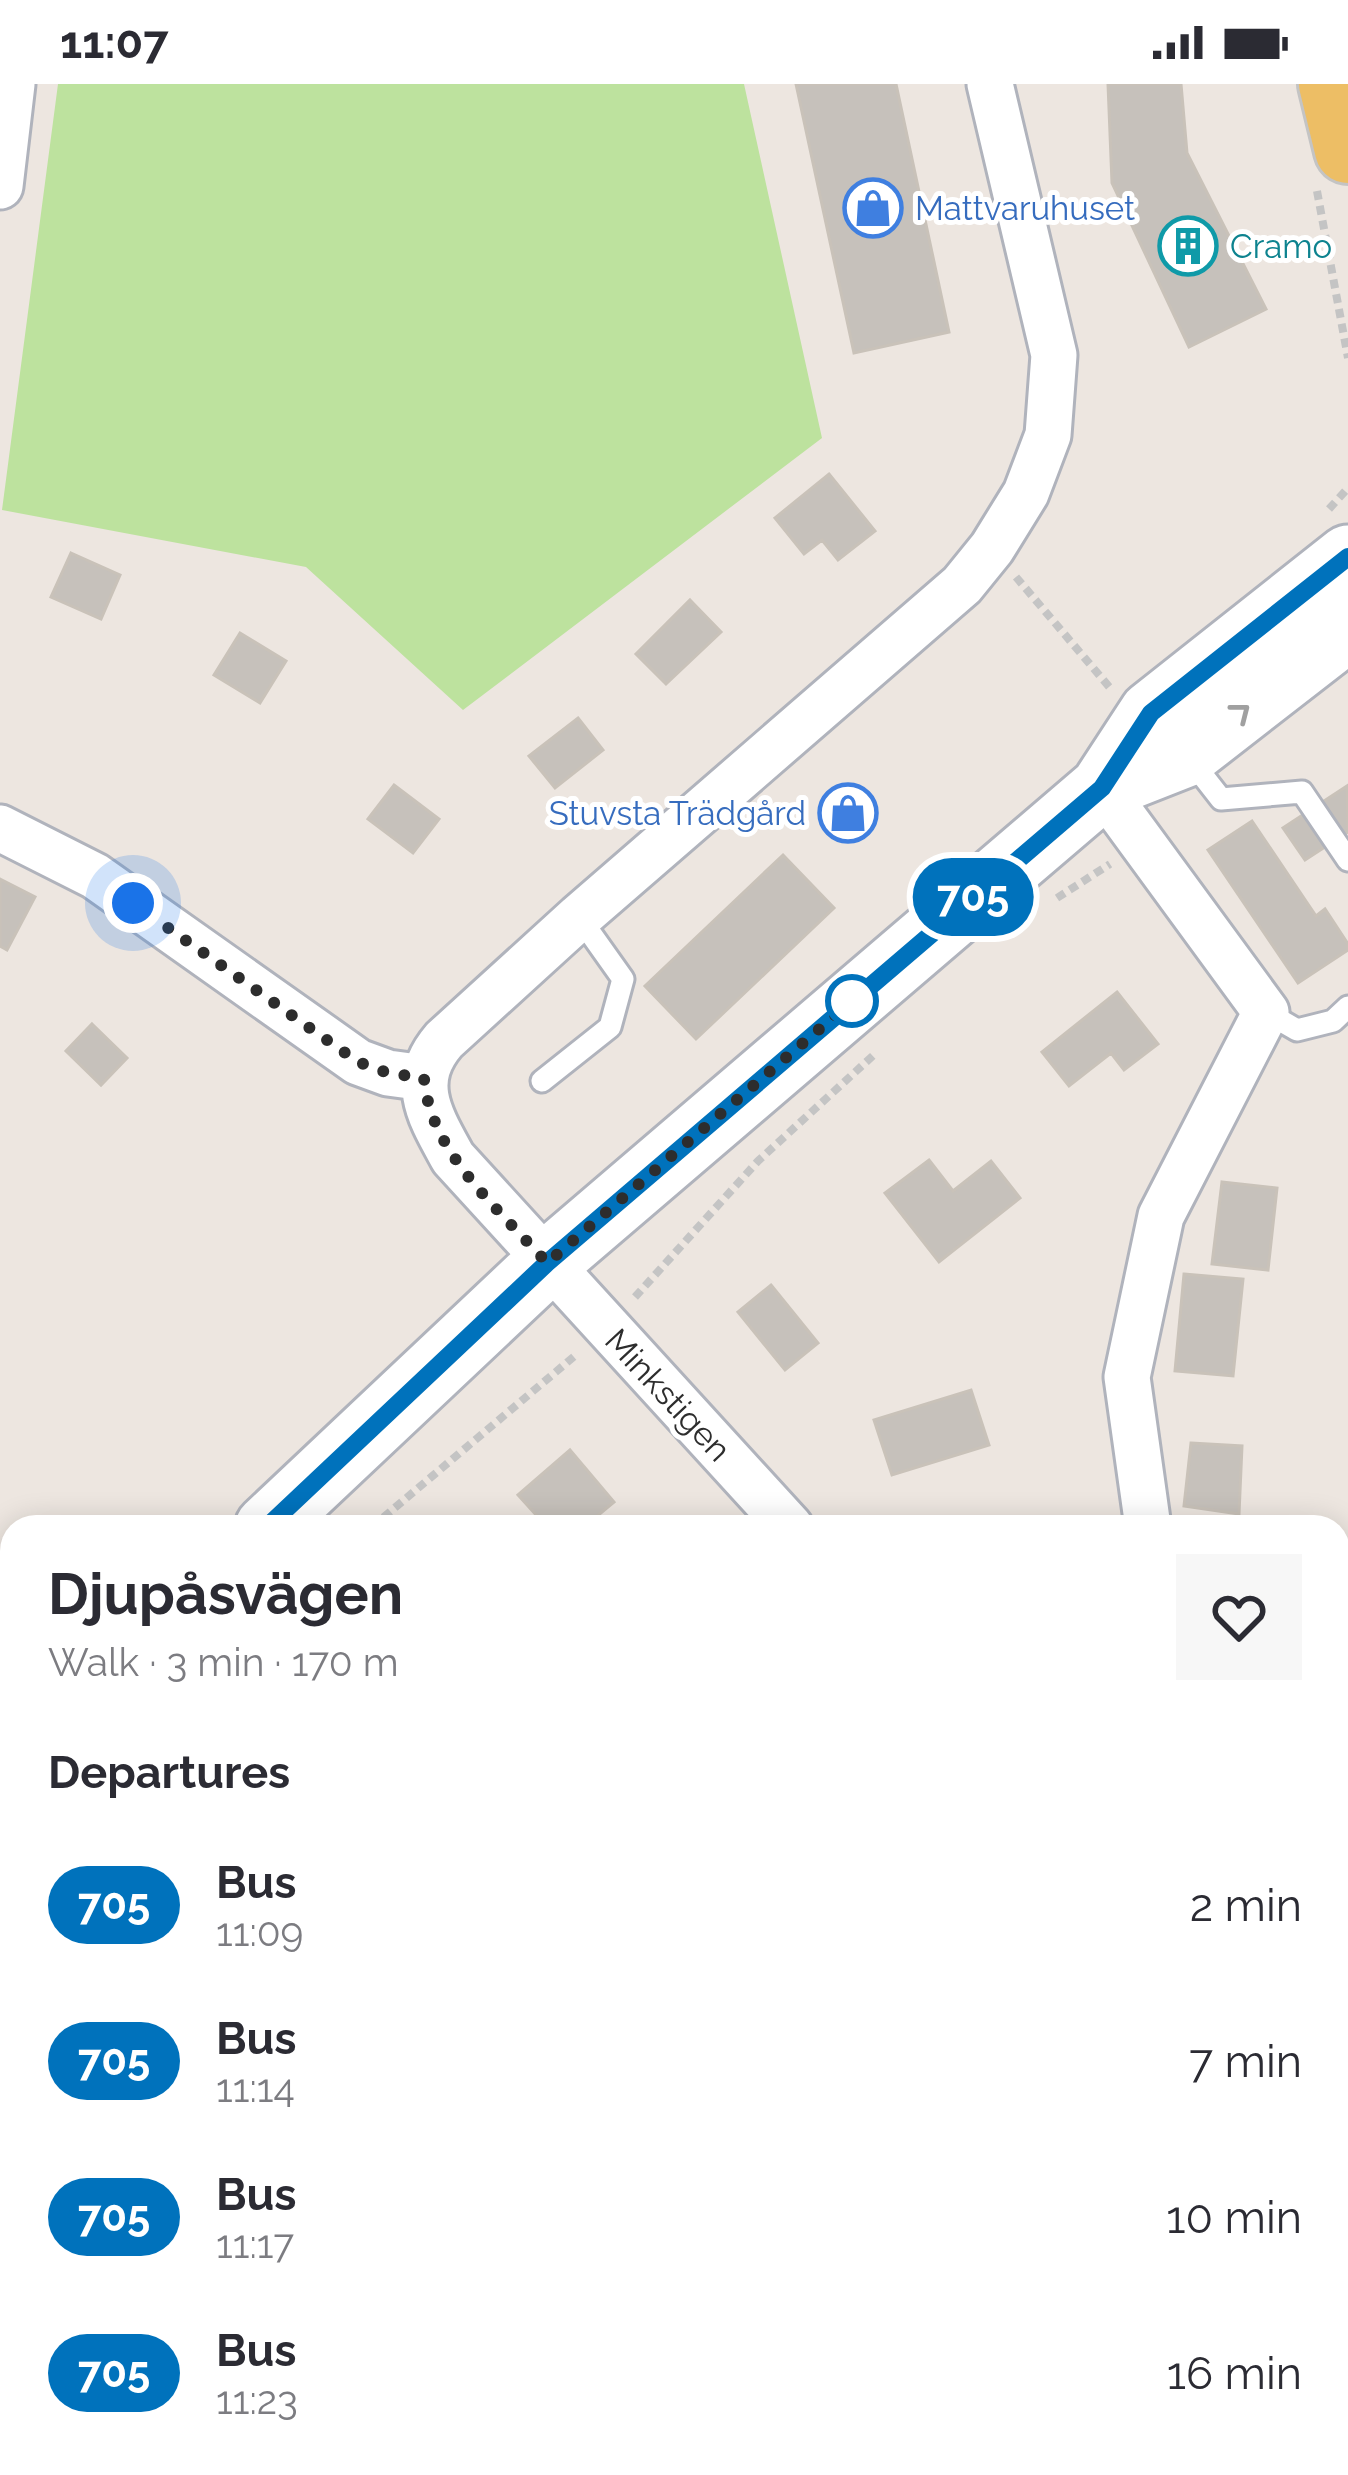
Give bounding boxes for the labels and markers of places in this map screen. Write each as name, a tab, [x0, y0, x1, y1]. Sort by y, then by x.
shop icon: Mattvaruhuset	[842, 177, 904, 239]
place label: Mattvaruhuset	[915, 189, 1135, 228]
building icon: Cramo	[1157, 215, 1219, 277]
place label: Cramo	[1230, 227, 1332, 266]
shop icon: Stuvsta Trädgård	[817, 782, 879, 844]
place label: Stuvsta Trädgård	[549, 794, 806, 833]
unlabelled marker	[827, 976, 877, 1026]

